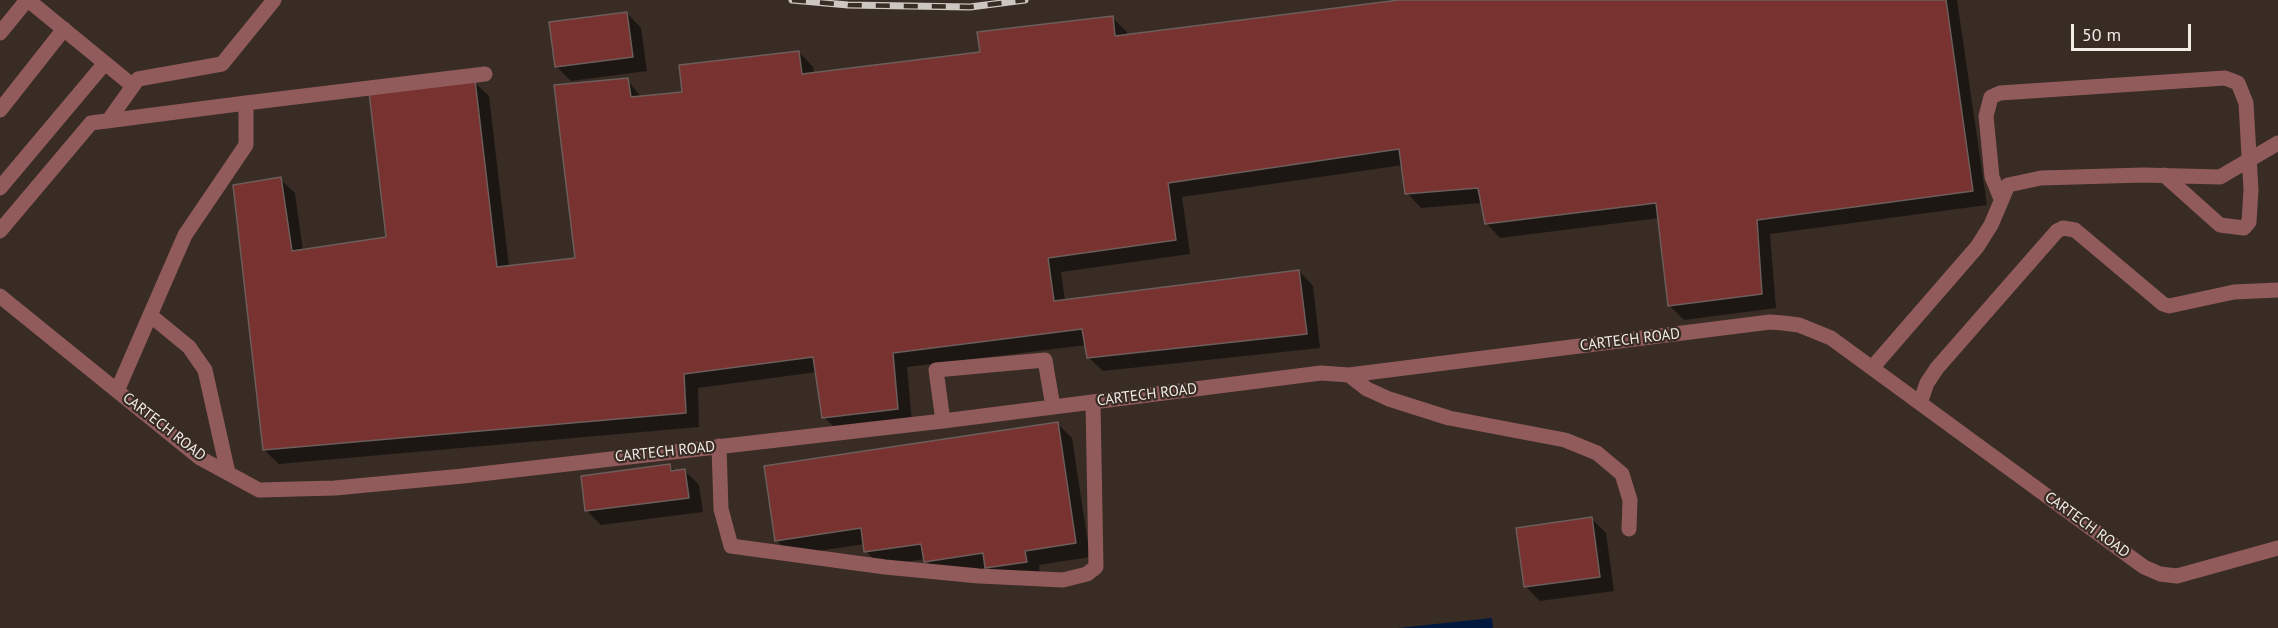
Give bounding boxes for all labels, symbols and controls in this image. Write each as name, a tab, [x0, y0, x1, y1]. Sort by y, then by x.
scale bar	[2074, 12, 2194, 50]
text: 50 m	[2082, 23, 2121, 46]
street label: CARTECH ROAD	[1579, 325, 1681, 355]
street label: CARTECH ROAD	[1096, 380, 1198, 410]
street label: CARTECH ROAD	[119, 389, 209, 465]
street label: CARTECH ROAD	[614, 438, 716, 466]
street label: CARTECH ROAD	[2041, 488, 2133, 562]

